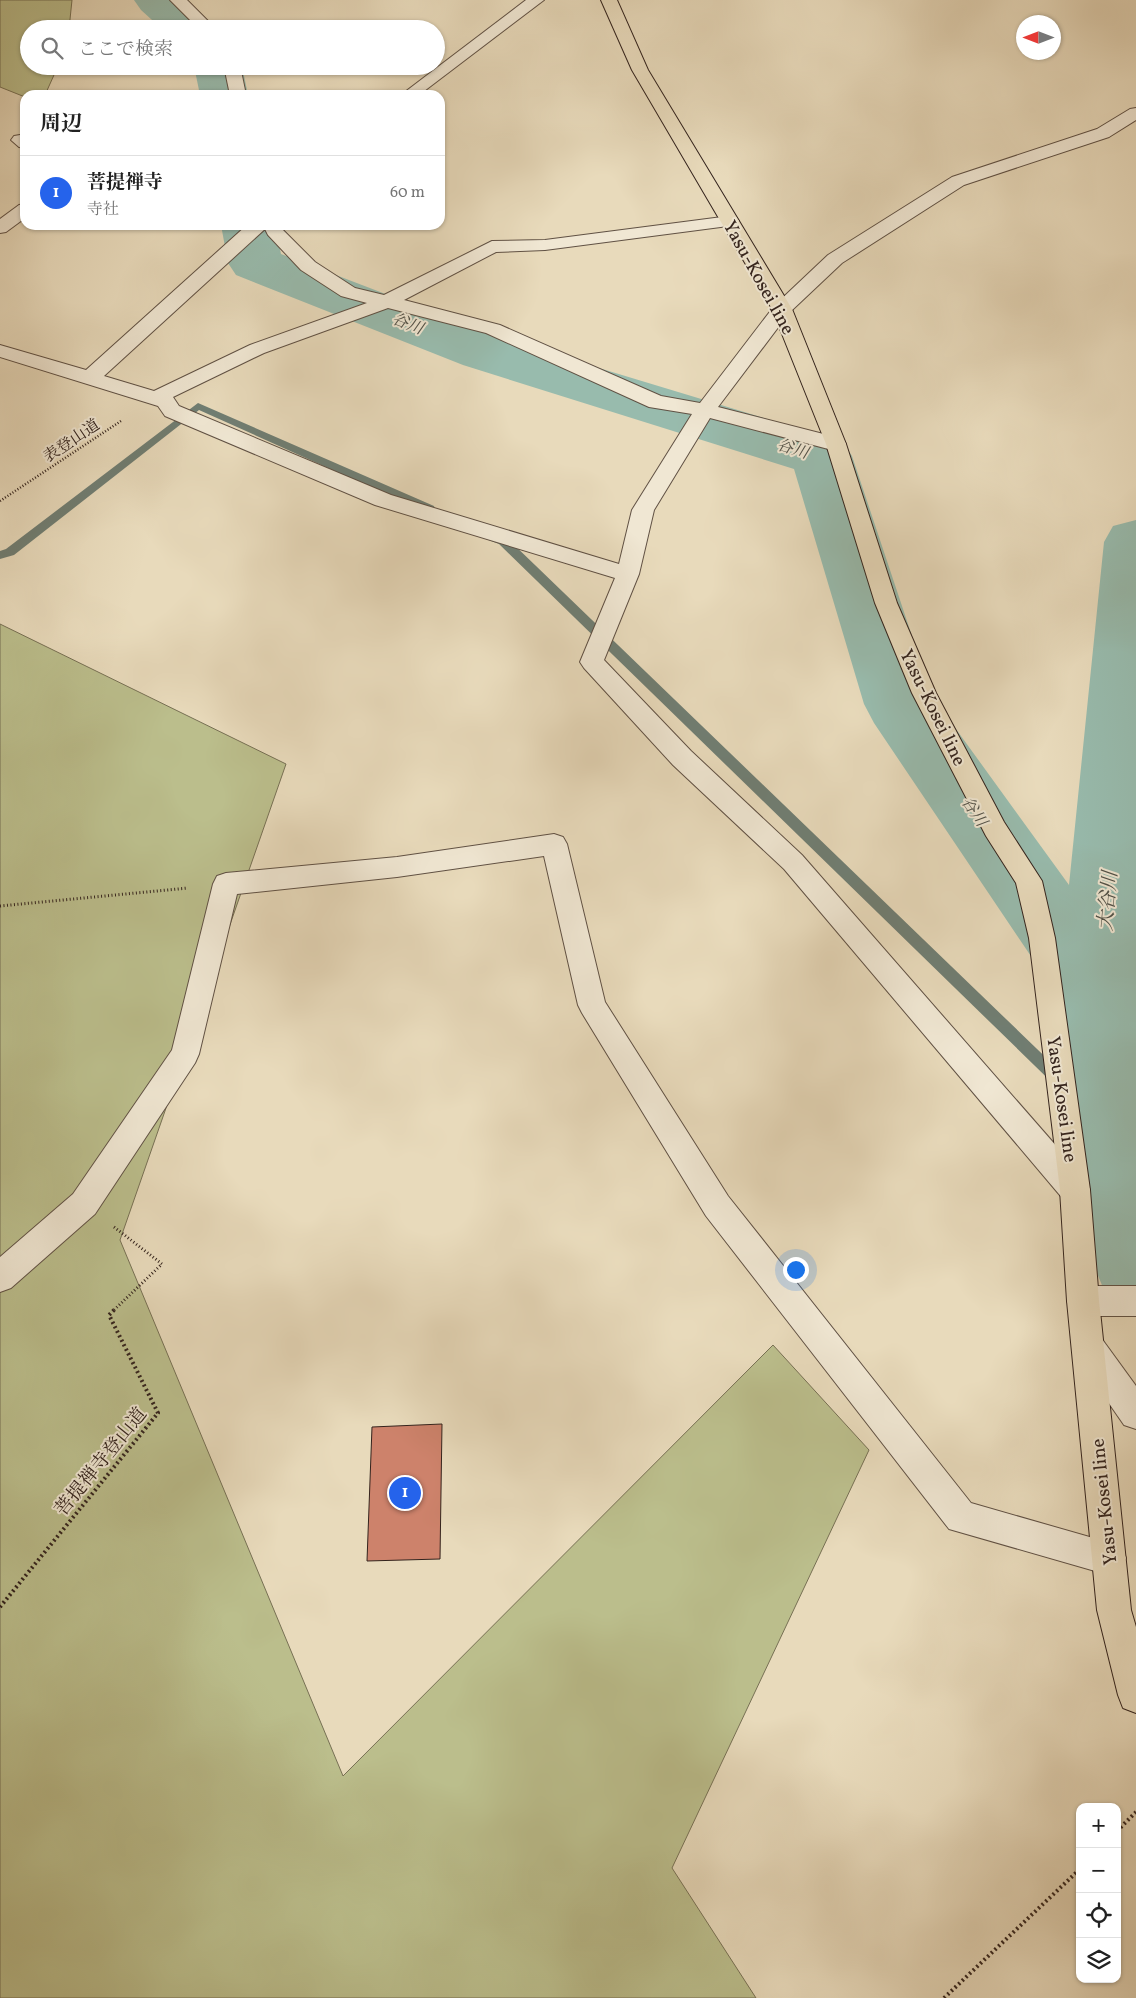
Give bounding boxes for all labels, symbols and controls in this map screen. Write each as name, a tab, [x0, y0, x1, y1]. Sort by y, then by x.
north arrow	[1016, 15, 1061, 60]
search box	[20, 20, 445, 75]
icon: search	[38, 34, 66, 62]
text: ここで検索	[78, 37, 173, 63]
text: 周辺	[40, 110, 82, 139]
text: 菩提禅寺	[87, 170, 163, 196]
text: 1	[53, 182, 59, 204]
text: 60 m	[390, 182, 425, 204]
text: 寺社	[87, 199, 119, 221]
street label: Yasu-Kosei line	[716, 216, 800, 340]
water label: 谷川	[388, 309, 428, 342]
street label: 表登山道	[39, 415, 105, 469]
water label: 谷川	[774, 435, 813, 466]
street label: Yasu-Kosei line	[893, 645, 972, 771]
water label: 谷川	[955, 793, 993, 833]
water label: 大谷川	[1092, 868, 1126, 932]
street label: Yasu-Kosei line	[1039, 1035, 1083, 1164]
your location	[783, 1257, 809, 1283]
street label: 菩提禅寺登山道	[50, 1402, 154, 1522]
street label: Yasu-Kosei line	[1085, 1437, 1125, 1566]
pin: 1	[389, 1474, 421, 1512]
map controls	[1076, 1803, 1121, 1983]
button: +	[1076, 1803, 1121, 1848]
button: −	[1076, 1848, 1121, 1893]
button: locate	[1076, 1893, 1121, 1938]
button: layers	[1076, 1938, 1121, 1983]

